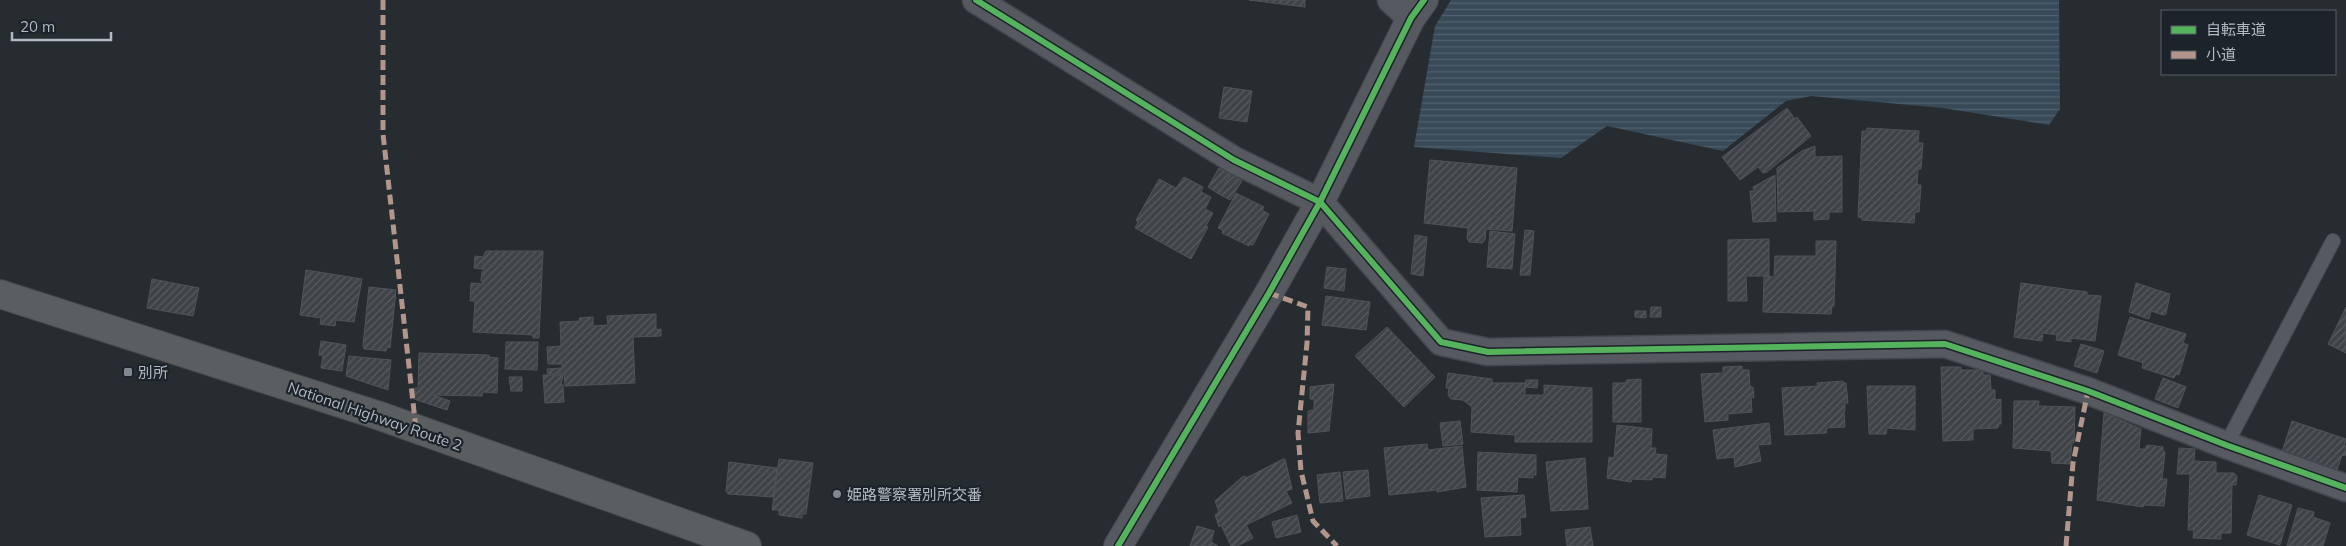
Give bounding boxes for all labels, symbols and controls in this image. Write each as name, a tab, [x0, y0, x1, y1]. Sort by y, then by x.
scale bar	[12, 10, 111, 42]
legend	[2161, 10, 2336, 75]
text: 20 m	[20, 17, 55, 36]
text: 自転車道	[2206, 20, 2266, 39]
text: 小道	[2206, 45, 2236, 64]
place label: 別所	[138, 363, 168, 382]
marker: 別所	[122, 366, 134, 378]
street label: National Highway Route 2	[285, 377, 465, 455]
place label: 姫路警察署別所交番	[847, 485, 982, 504]
marker: 姫路警察署別所交番	[831, 488, 843, 500]

